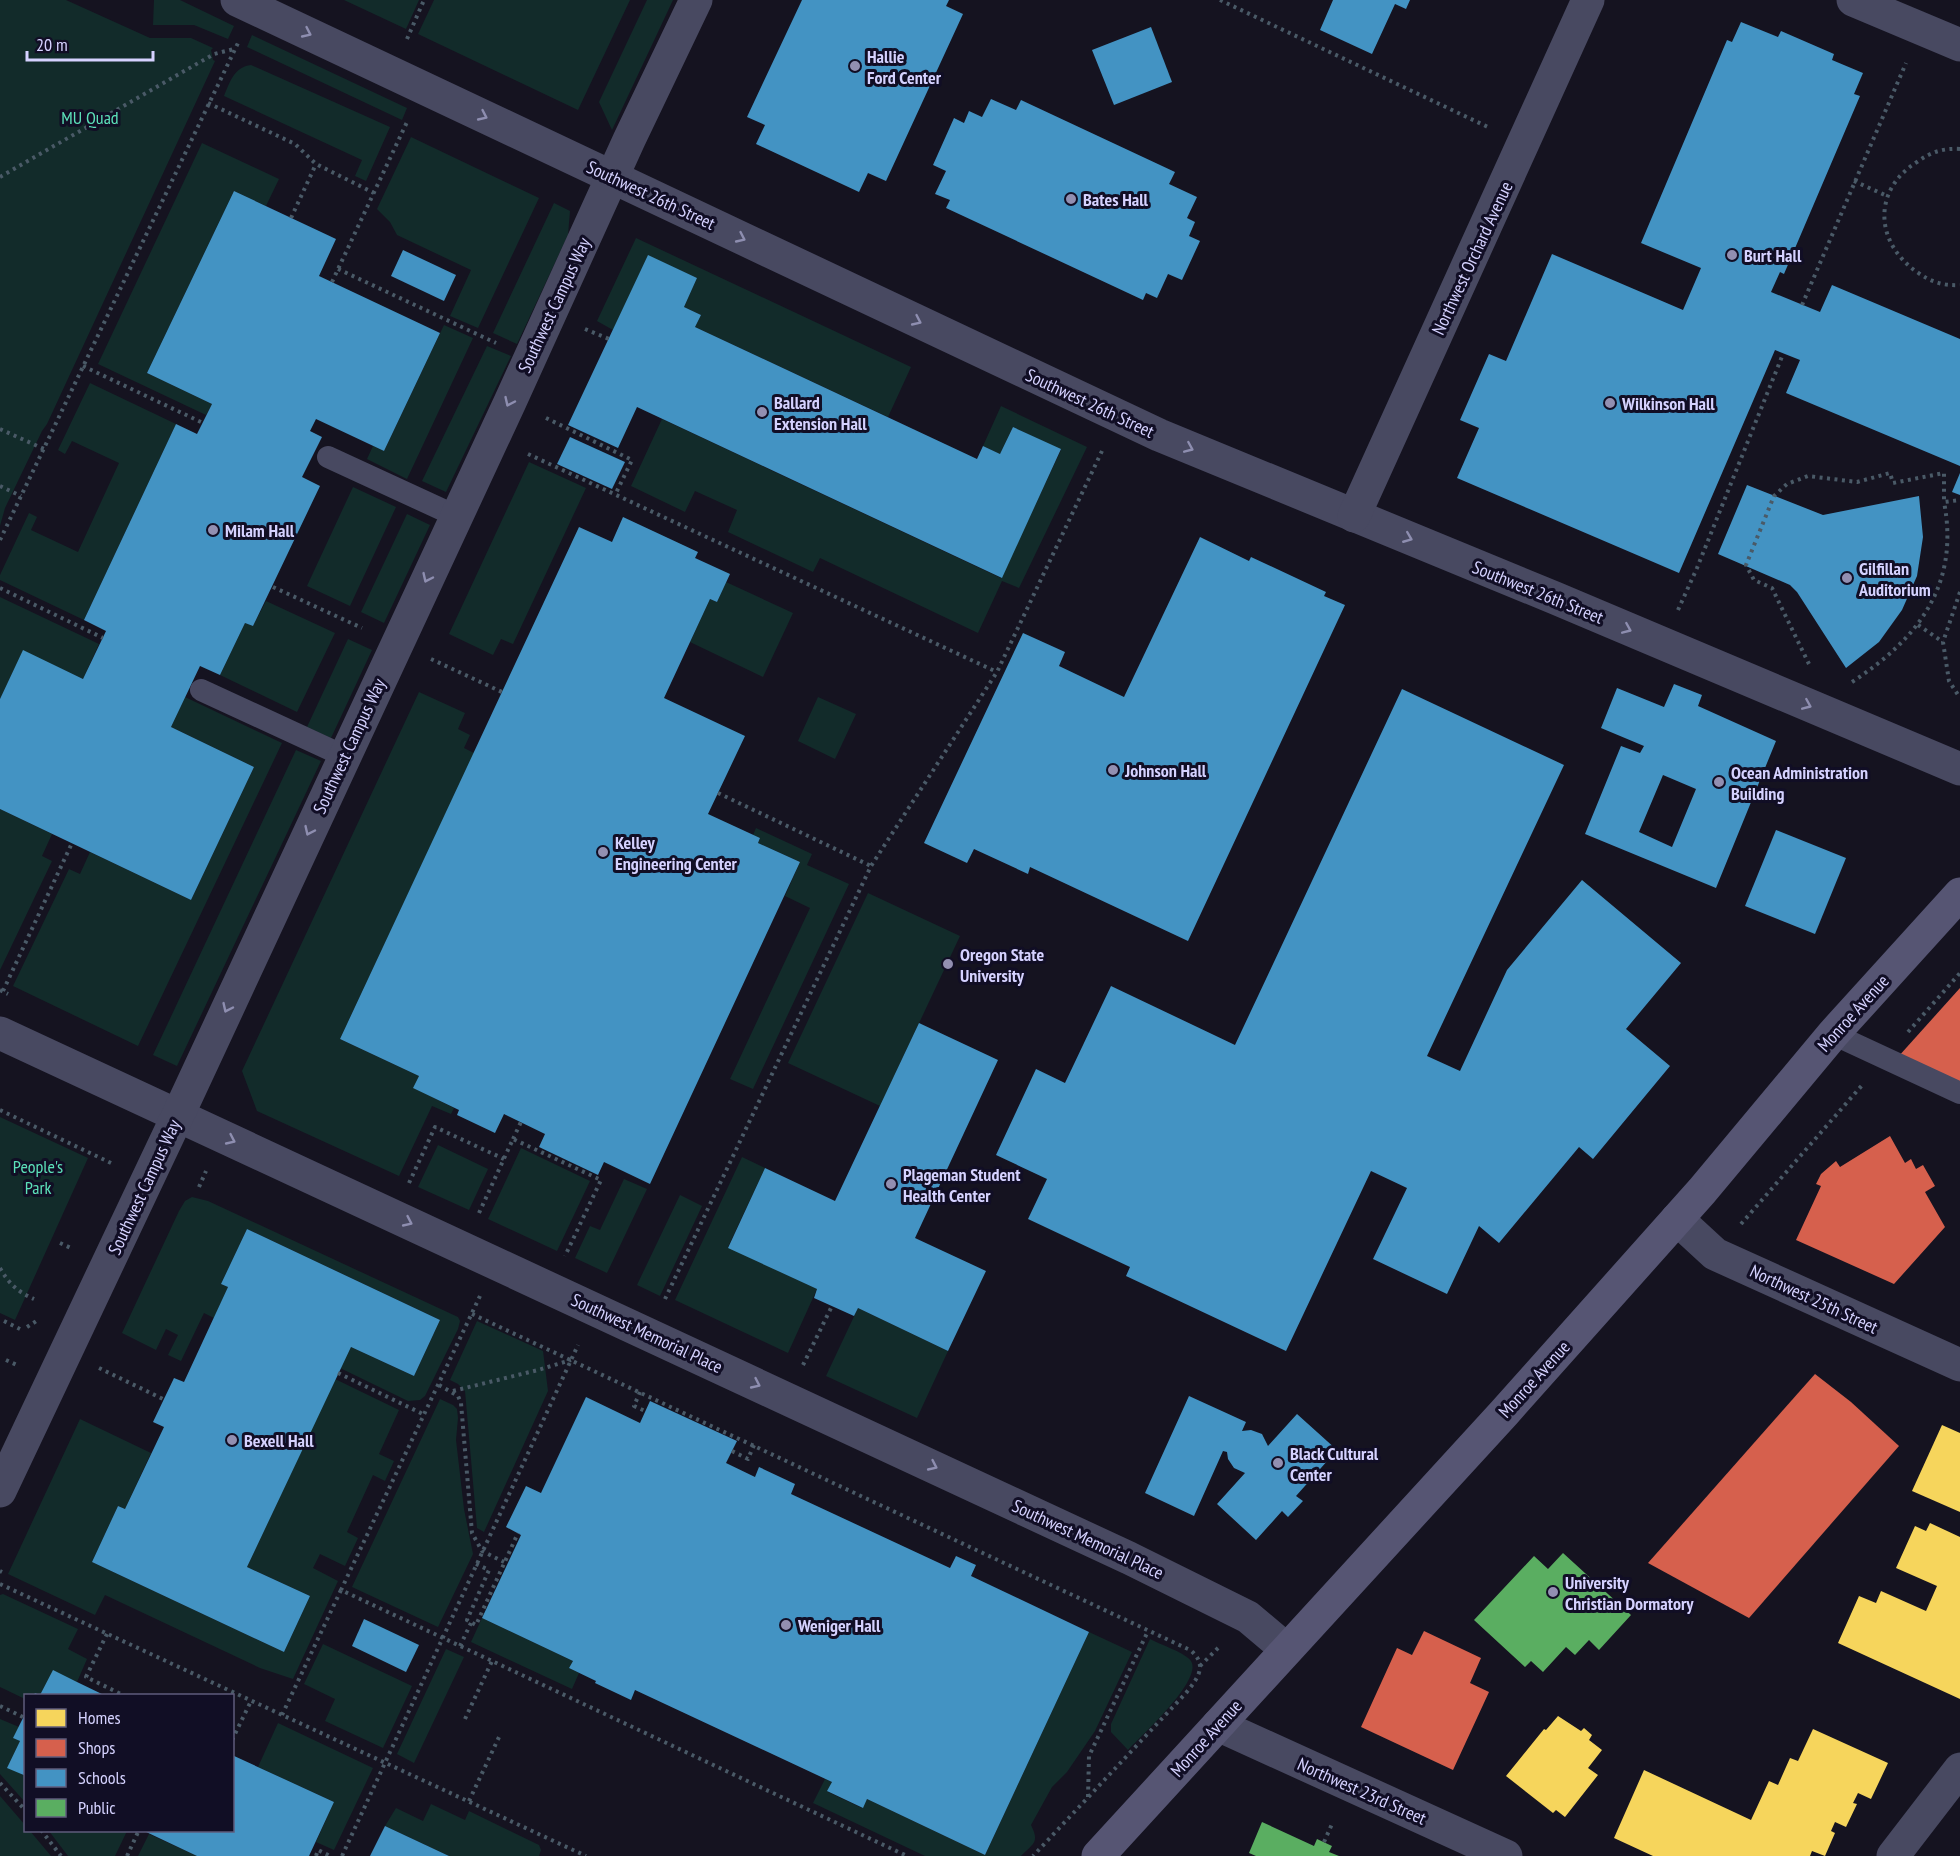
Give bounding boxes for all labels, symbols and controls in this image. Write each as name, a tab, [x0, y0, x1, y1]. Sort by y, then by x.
scale bar	[27, 24, 153, 62]
one-way arrow	[300, 25, 311, 37]
text: 20 m	[36, 33, 68, 56]
place label: Hallie Ford Center	[867, 45, 942, 89]
marker: Hallie Ford Center	[848, 59, 862, 73]
park label: MU Quad	[61, 106, 119, 129]
one-way arrow	[477, 108, 488, 120]
street label: Southwest 26th Street	[583, 155, 719, 235]
street label: Northwest Orchard Avenue	[1426, 178, 1518, 338]
place label: Bates Hall	[1083, 188, 1149, 211]
marker: Bates Hall	[1064, 192, 1078, 206]
one-way arrow	[734, 230, 745, 242]
street label: Southwest Campus Way	[513, 234, 595, 376]
place label: Burt Hall	[1744, 244, 1802, 267]
marker: Burt Hall	[1725, 248, 1739, 262]
one-way arrow	[911, 314, 922, 326]
street label: Southwest 26th Street	[1022, 363, 1158, 443]
place label: Ballard Extension Hall	[774, 391, 867, 435]
place label: Wilkinson Hall	[1621, 392, 1715, 415]
one-way arrow	[505, 395, 517, 406]
marker: Wilkinson Hall	[1603, 396, 1617, 410]
marker: Ballard Extension Hall	[755, 405, 769, 419]
one-way arrow	[1183, 441, 1194, 453]
place label: Milam Hall	[225, 519, 295, 542]
marker: Milam Hall	[206, 523, 220, 537]
one-way arrow	[1402, 531, 1413, 543]
street label: Southwest 26th Street	[1469, 555, 1607, 629]
place label: Gilfillan Auditorium	[1858, 557, 1931, 601]
marker: Gilfillan Auditorium	[1840, 571, 1854, 585]
one-way arrow	[422, 572, 434, 583]
one-way arrow	[1621, 622, 1632, 634]
street label: Southwest Campus Way	[308, 675, 390, 817]
one-way arrow	[1801, 698, 1812, 710]
place label: Johnson Hall	[1124, 759, 1207, 782]
place label: Ocean Administration Building	[1731, 761, 1868, 805]
marker: Johnson Hall	[1106, 763, 1120, 777]
marker: Ocean Administration Building	[1712, 775, 1726, 789]
one-way arrow	[305, 825, 317, 836]
place label: Kelley Engineering Center	[615, 831, 738, 875]
marker: Kelley Engineering Center	[596, 845, 610, 859]
place label: Oregon State University	[960, 943, 1044, 987]
marker: Oregon State University	[941, 957, 955, 971]
street label: Monroe Avenue	[1812, 970, 1894, 1056]
one-way arrow	[223, 1002, 235, 1013]
street label: Southwest Campus Way	[103, 1116, 185, 1258]
one-way arrow	[224, 1132, 235, 1144]
park label: People's Park	[13, 1155, 63, 1199]
place label: Plageman Student Health Center	[903, 1163, 1021, 1207]
marker: Plageman Student Health Center	[884, 1177, 898, 1191]
one-way arrow	[401, 1215, 412, 1227]
street label: Northwest 25th Street	[1746, 1259, 1882, 1339]
street label: Southwest Memorial Place	[568, 1288, 726, 1378]
street label: Monroe Avenue	[1493, 1336, 1575, 1422]
one-way arrow	[749, 1376, 760, 1388]
place label: Bexell Hall	[244, 1429, 314, 1452]
marker: Bexell Hall	[225, 1433, 239, 1447]
place label: Black Cultural Center	[1290, 1442, 1379, 1486]
marker: Black Cultural Center	[1271, 1456, 1285, 1470]
one-way arrow	[926, 1459, 937, 1471]
street label: Southwest Memorial Place	[1009, 1494, 1167, 1584]
place label: University Christian Dormatory	[1565, 1571, 1694, 1615]
marker: University Christian Dormatory	[1546, 1585, 1560, 1599]
place label: Weniger Hall	[797, 1614, 881, 1637]
marker: Weniger Hall	[779, 1618, 793, 1632]
legend	[24, 1694, 234, 1832]
street label: Monroe Avenue	[1165, 1695, 1247, 1781]
text: Homes	[78, 1706, 121, 1729]
text: Shops	[78, 1736, 115, 1759]
street label: Northwest 23rd Street	[1294, 1752, 1430, 1830]
text: Schools	[78, 1766, 126, 1789]
text: Public	[78, 1796, 116, 1819]

